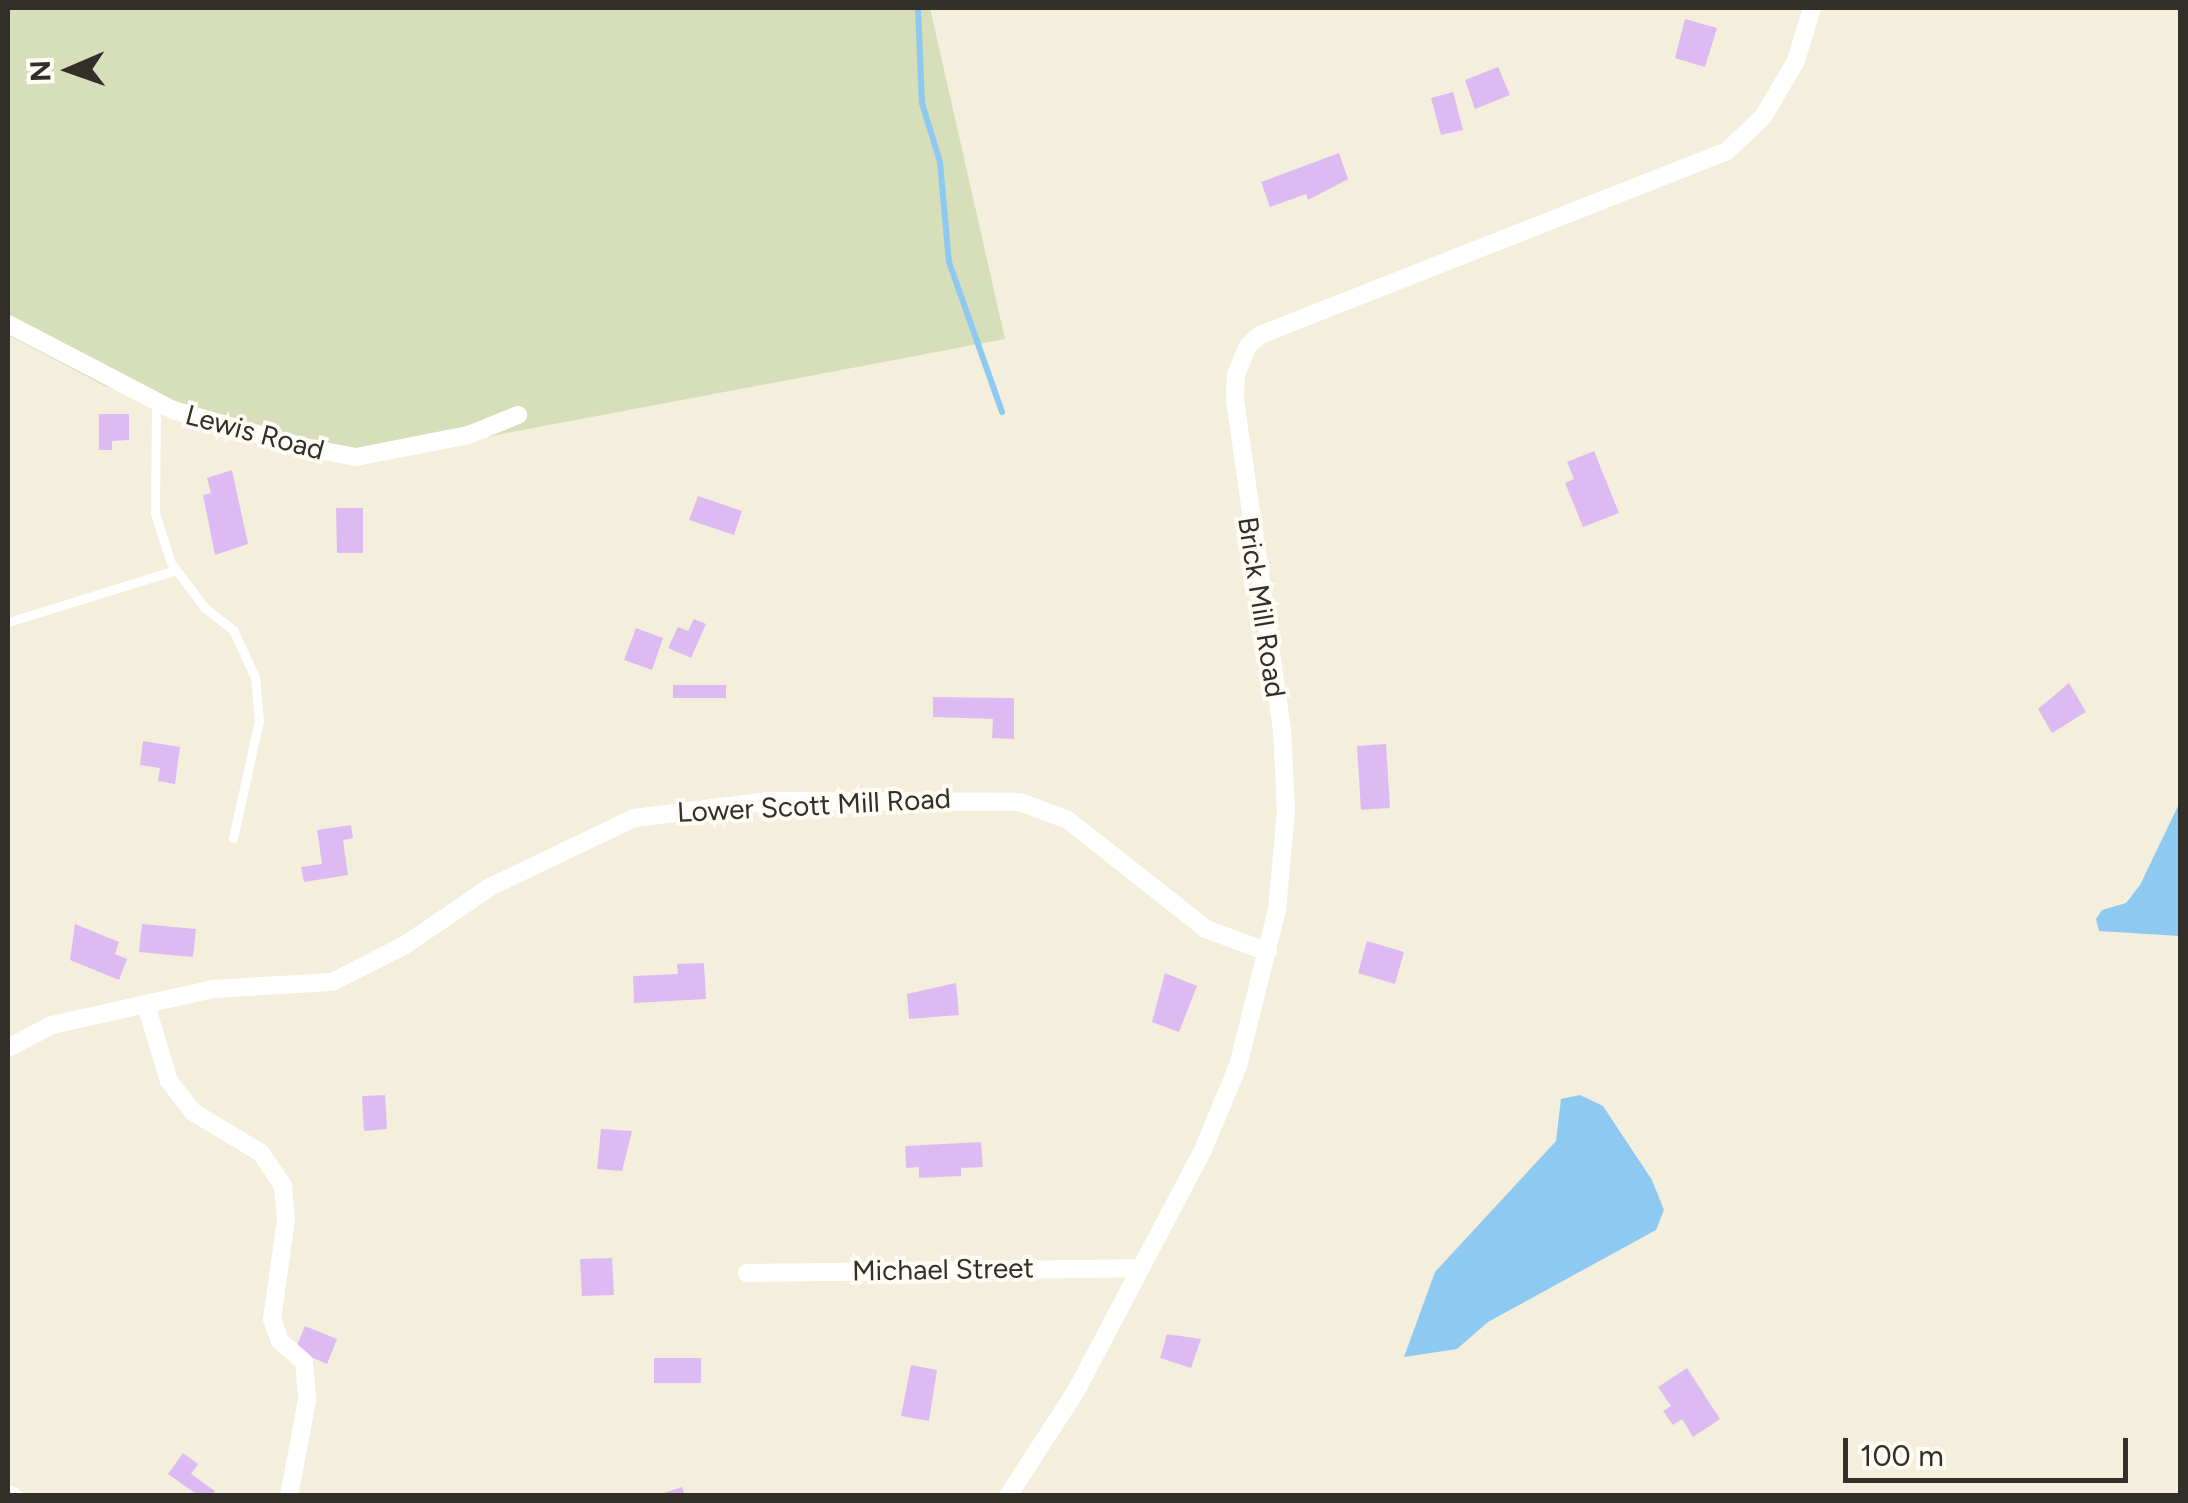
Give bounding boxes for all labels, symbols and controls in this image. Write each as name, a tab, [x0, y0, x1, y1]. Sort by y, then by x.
north arrow	[20, 20, 120, 120]
text: N	[23, 60, 57, 82]
street label: Lewis Road	[182, 397, 328, 467]
street label: Brick Mill Road	[1231, 514, 1293, 700]
street label: Lower Scott Mill Road	[676, 781, 952, 829]
street label: Michael Street	[852, 1251, 1034, 1287]
scale bar	[1848, 1418, 2133, 1480]
text: 100 m	[1860, 1437, 1944, 1474]

